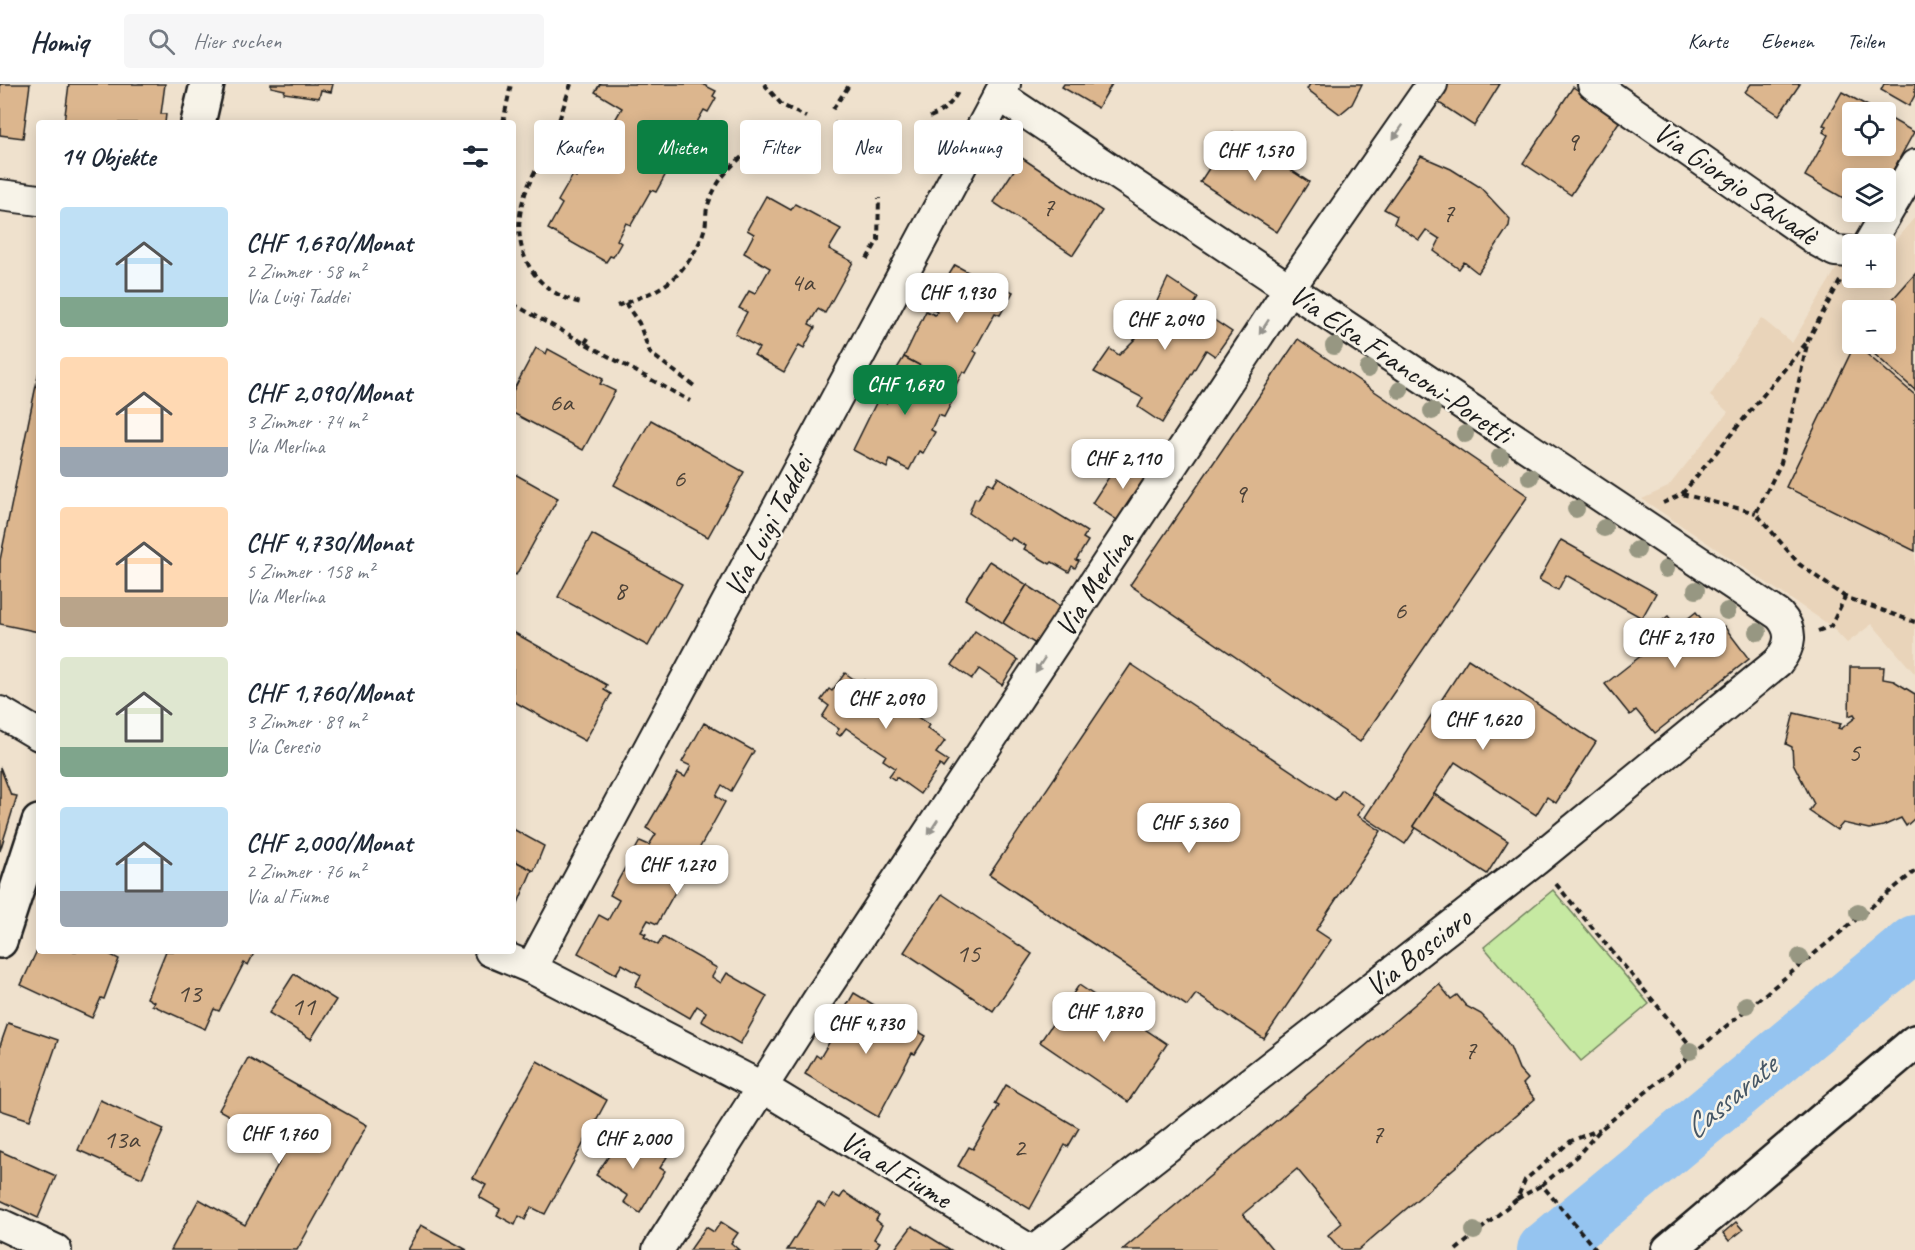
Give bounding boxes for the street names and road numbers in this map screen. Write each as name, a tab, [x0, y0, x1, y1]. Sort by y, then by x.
street label: Via Giorgio Salvadè	[1647, 112, 1827, 255]
street label: Via Elsa Franconi-Poretti	[1282, 275, 1523, 455]
street label: Via Luigi Taddei	[715, 446, 823, 603]
street label: Via Merlina	[1046, 523, 1143, 644]
street label: Via Boscioro	[1357, 898, 1480, 1005]
street label: Via al Fiume	[834, 1121, 960, 1218]

